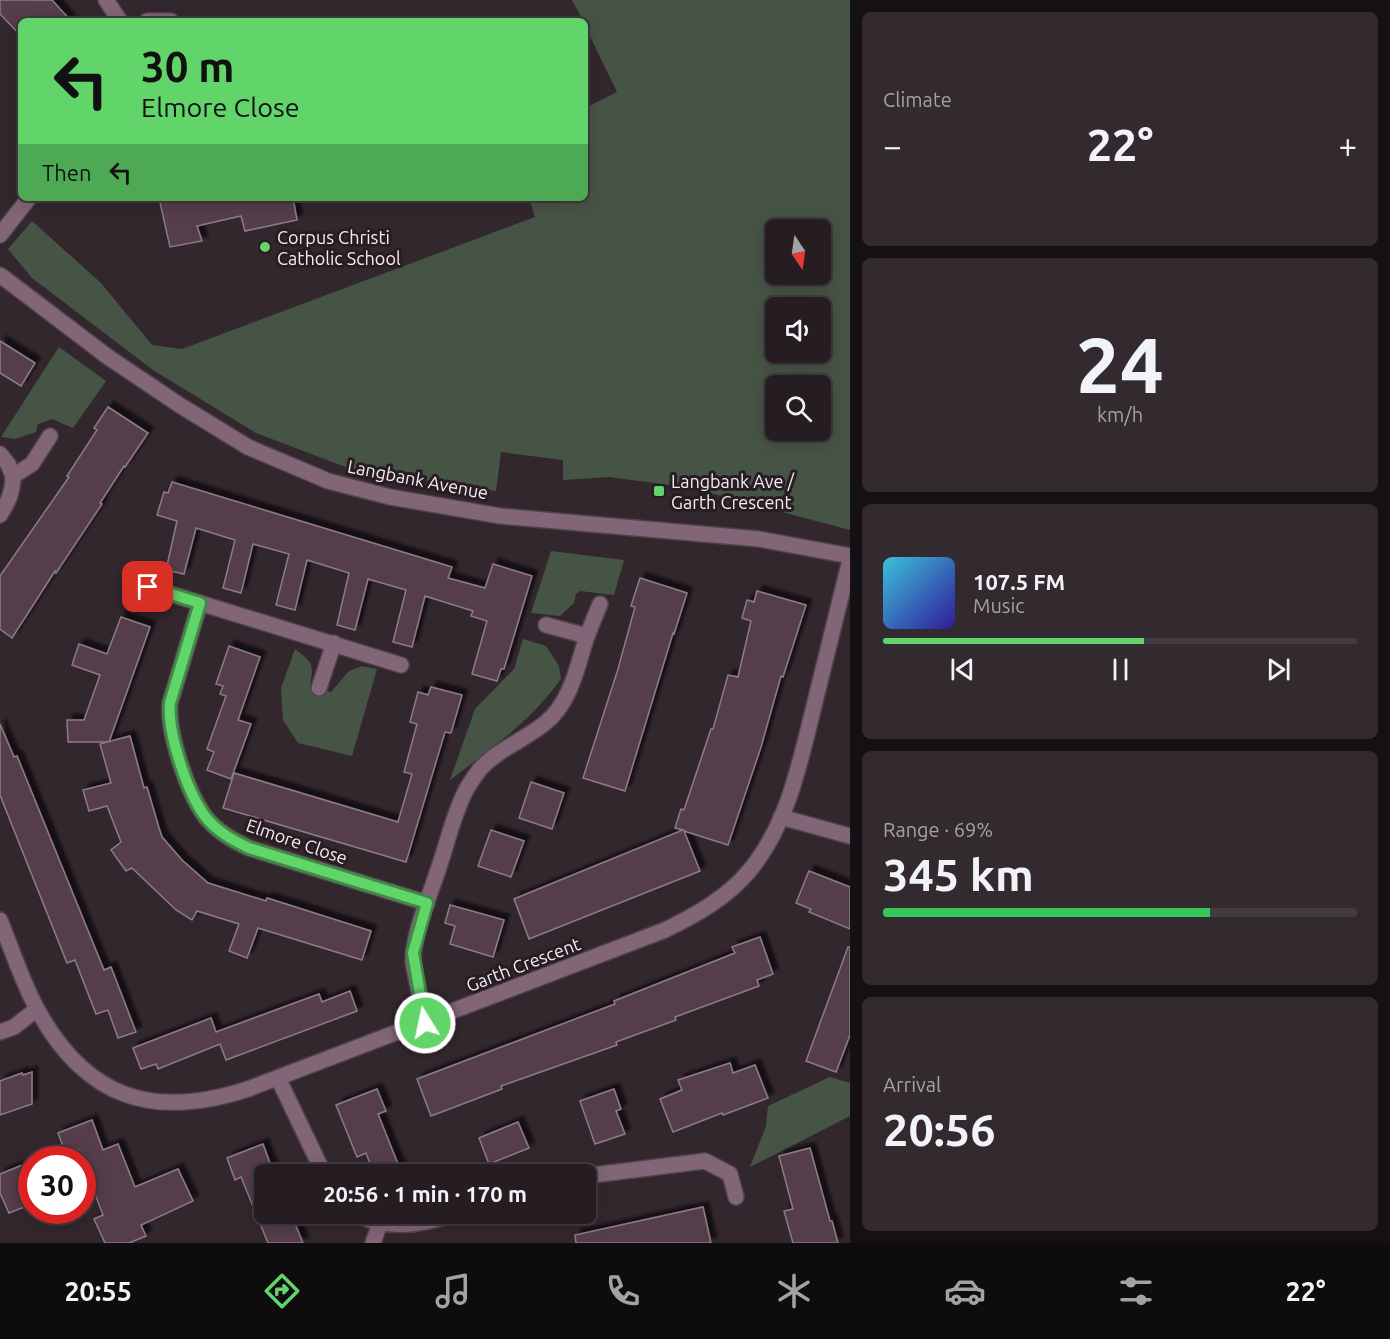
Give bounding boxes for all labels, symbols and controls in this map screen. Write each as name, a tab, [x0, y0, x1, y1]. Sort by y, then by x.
icon: left	[42, 42, 120, 120]
text: 30 m	[141, 43, 235, 90]
text: Climate	[883, 88, 952, 111]
text: Elmore Close	[141, 92, 300, 122]
text: 22°	[1087, 119, 1153, 170]
text: −	[883, 127, 902, 164]
text: +	[1338, 127, 1357, 164]
icon: left	[104, 156, 137, 189]
text: Then	[42, 160, 92, 185]
north arrow	[765, 219, 831, 285]
map controls	[765, 219, 831, 441]
place label: Corpus Christi Catholic School	[277, 227, 401, 268]
marker: Corpus Christi Catholic School	[258, 240, 272, 254]
button: sound	[765, 297, 831, 363]
text: 24	[1076, 320, 1164, 408]
button: search	[765, 375, 831, 441]
text: km/h	[1097, 403, 1143, 426]
street label: Langbank Avenue	[346, 456, 490, 502]
place label: Langbank Ave / Garth Crescent	[671, 471, 796, 512]
marker: Langbank Ave / Garth Crescent	[652, 484, 666, 498]
pin	[122, 561, 173, 612]
text: 107.5 FM	[973, 569, 1065, 594]
icon: arrive	[131, 570, 164, 603]
text: Music	[973, 594, 1025, 617]
icon: previous	[946, 653, 979, 686]
icon: pause	[1104, 653, 1137, 686]
icon: next	[1262, 653, 1295, 686]
street label: Elmore Close	[244, 814, 350, 868]
text: Range · 69%	[883, 818, 993, 841]
text: 345 km	[883, 849, 1034, 900]
street label: Garth Crescent	[463, 933, 583, 995]
position arrow	[393, 991, 457, 1055]
text: Arrival	[883, 1073, 941, 1096]
text: 20:56	[883, 1104, 996, 1155]
speed limit sign: 30	[18, 1146, 96, 1224]
text: 20:56 · 1 min · 170 m	[323, 1181, 527, 1206]
icon: directions	[261, 1270, 303, 1312]
icon: music	[432, 1270, 474, 1312]
icon: phone	[602, 1270, 644, 1312]
icon: climate	[773, 1270, 815, 1312]
icon: car	[944, 1270, 986, 1312]
icon: filters	[1115, 1270, 1157, 1312]
text: 20:55	[64, 1276, 132, 1306]
text: 22°	[1286, 1276, 1326, 1306]

